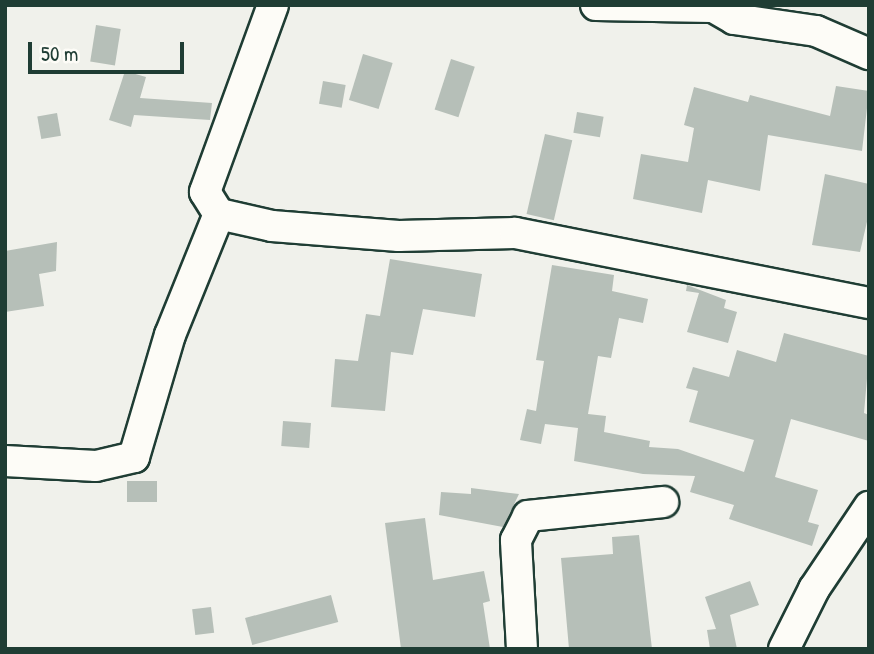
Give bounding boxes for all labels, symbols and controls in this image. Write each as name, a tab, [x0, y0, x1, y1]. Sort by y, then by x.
scale bar	[32, 28, 187, 72]
text: 50 m	[41, 39, 78, 68]

